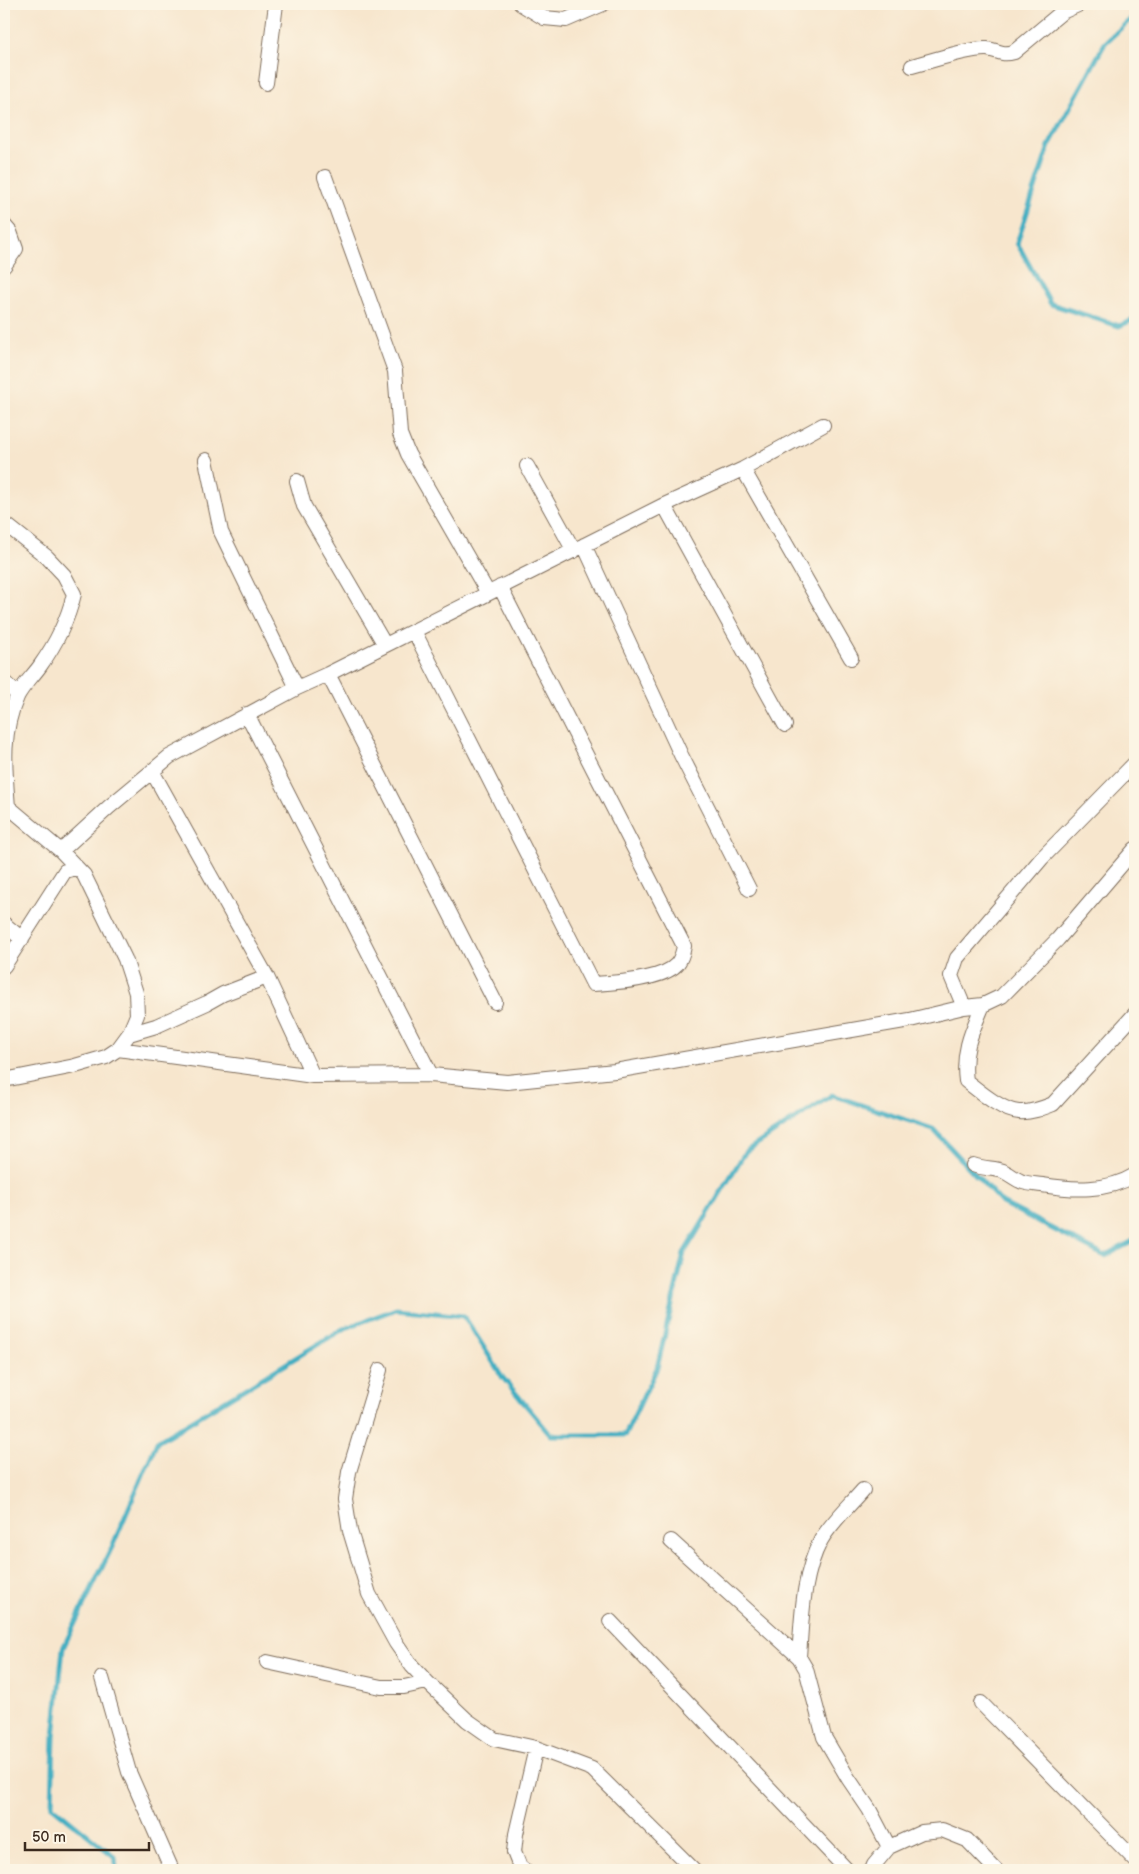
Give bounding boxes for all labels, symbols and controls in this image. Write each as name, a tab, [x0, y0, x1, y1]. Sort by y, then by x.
scale bar	[25, 1819, 149, 1851]
text: 50 m	[32, 1828, 66, 1847]

